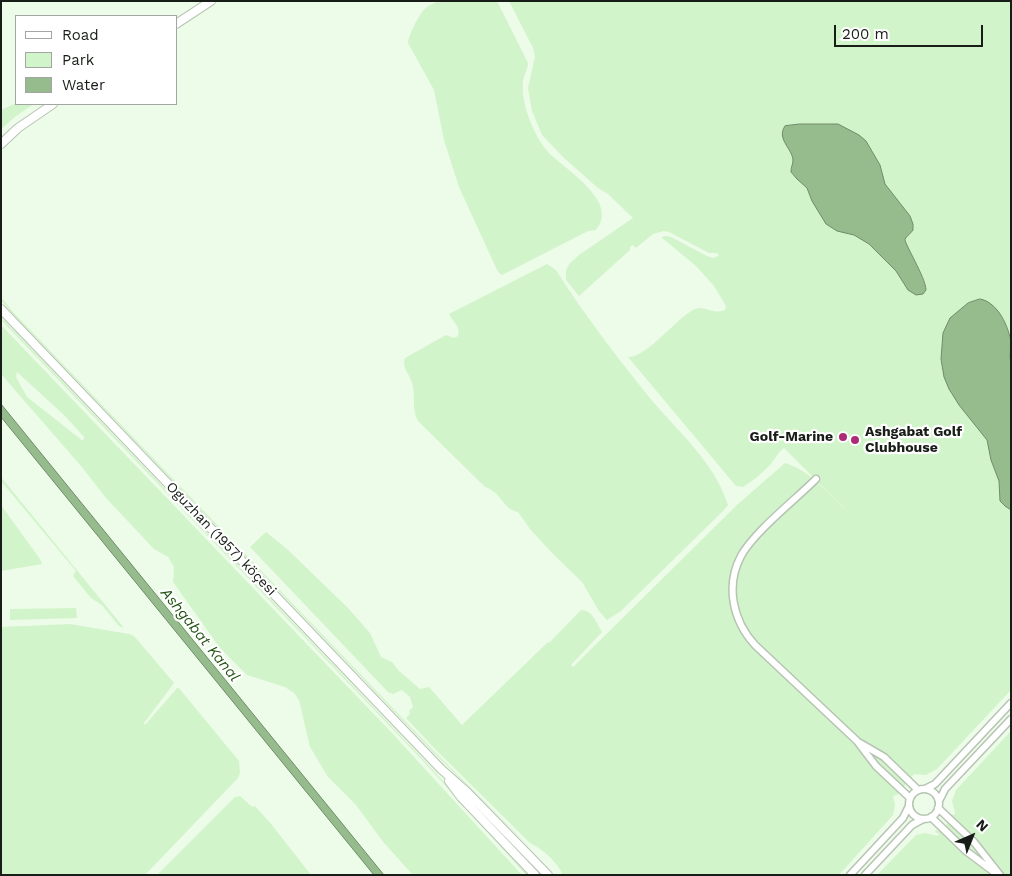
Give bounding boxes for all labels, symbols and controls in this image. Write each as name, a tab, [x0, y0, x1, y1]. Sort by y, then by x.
legend	[15, 15, 178, 105]
scale bar	[837, 15, 986, 47]
text: 200 m	[842, 25, 889, 43]
text: Road	[62, 26, 99, 44]
text: Park	[62, 51, 94, 69]
text: Water	[62, 76, 105, 94]
place label: Ashgabat Golf Clubhouse	[865, 424, 962, 457]
place label: Golf-Marine	[750, 429, 833, 445]
marker: Golf-Marine	[837, 431, 849, 443]
marker: Ashgabat Golf Clubhouse	[849, 434, 861, 446]
street label: Oguzhan (1957) köçesi	[162, 479, 280, 599]
water label: Ashgabat Kanal	[157, 585, 243, 685]
north arrow	[947, 811, 997, 861]
text: N	[973, 816, 992, 835]

